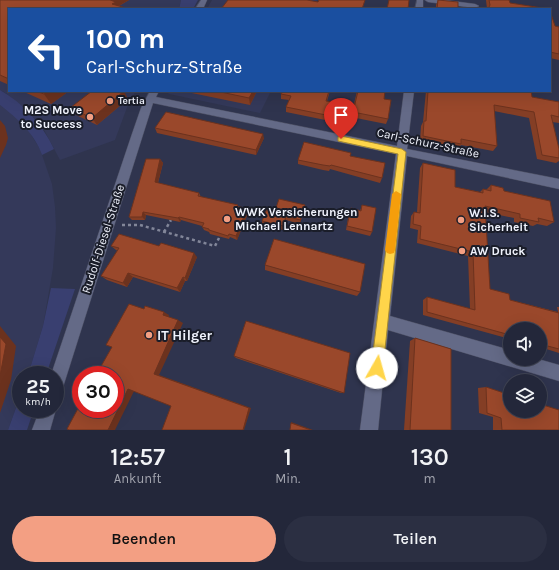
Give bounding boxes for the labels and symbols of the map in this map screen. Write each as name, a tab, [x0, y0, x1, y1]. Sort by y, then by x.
place label: Tertia	[118, 95, 145, 107]
marker: Tertia	[105, 96, 115, 106]
pin	[324, 98, 358, 139]
place label: M2S Move to Success	[21, 103, 82, 131]
marker: M2S Move to Success	[85, 112, 95, 122]
street label: Carl-Schurz-Straße	[376, 125, 480, 161]
street label: Rudolf-Diesel-Straße	[79, 183, 127, 295]
place label: WWK Versicherungen Michael Lennartz	[235, 205, 357, 233]
place label: W.I.S. Sicherheit	[469, 206, 528, 234]
marker: WWK Versicherungen Michael Lennartz	[222, 214, 232, 224]
marker: W.I.S. Sicherheit	[456, 215, 466, 225]
place label: AW Druck	[470, 244, 525, 258]
marker: AW Druck	[457, 246, 467, 256]
place label: IT Hilger	[157, 327, 213, 344]
marker: IT Hilger	[144, 330, 154, 340]
position arrow	[356, 347, 398, 389]
speed limit sign: 30	[72, 366, 124, 418]

